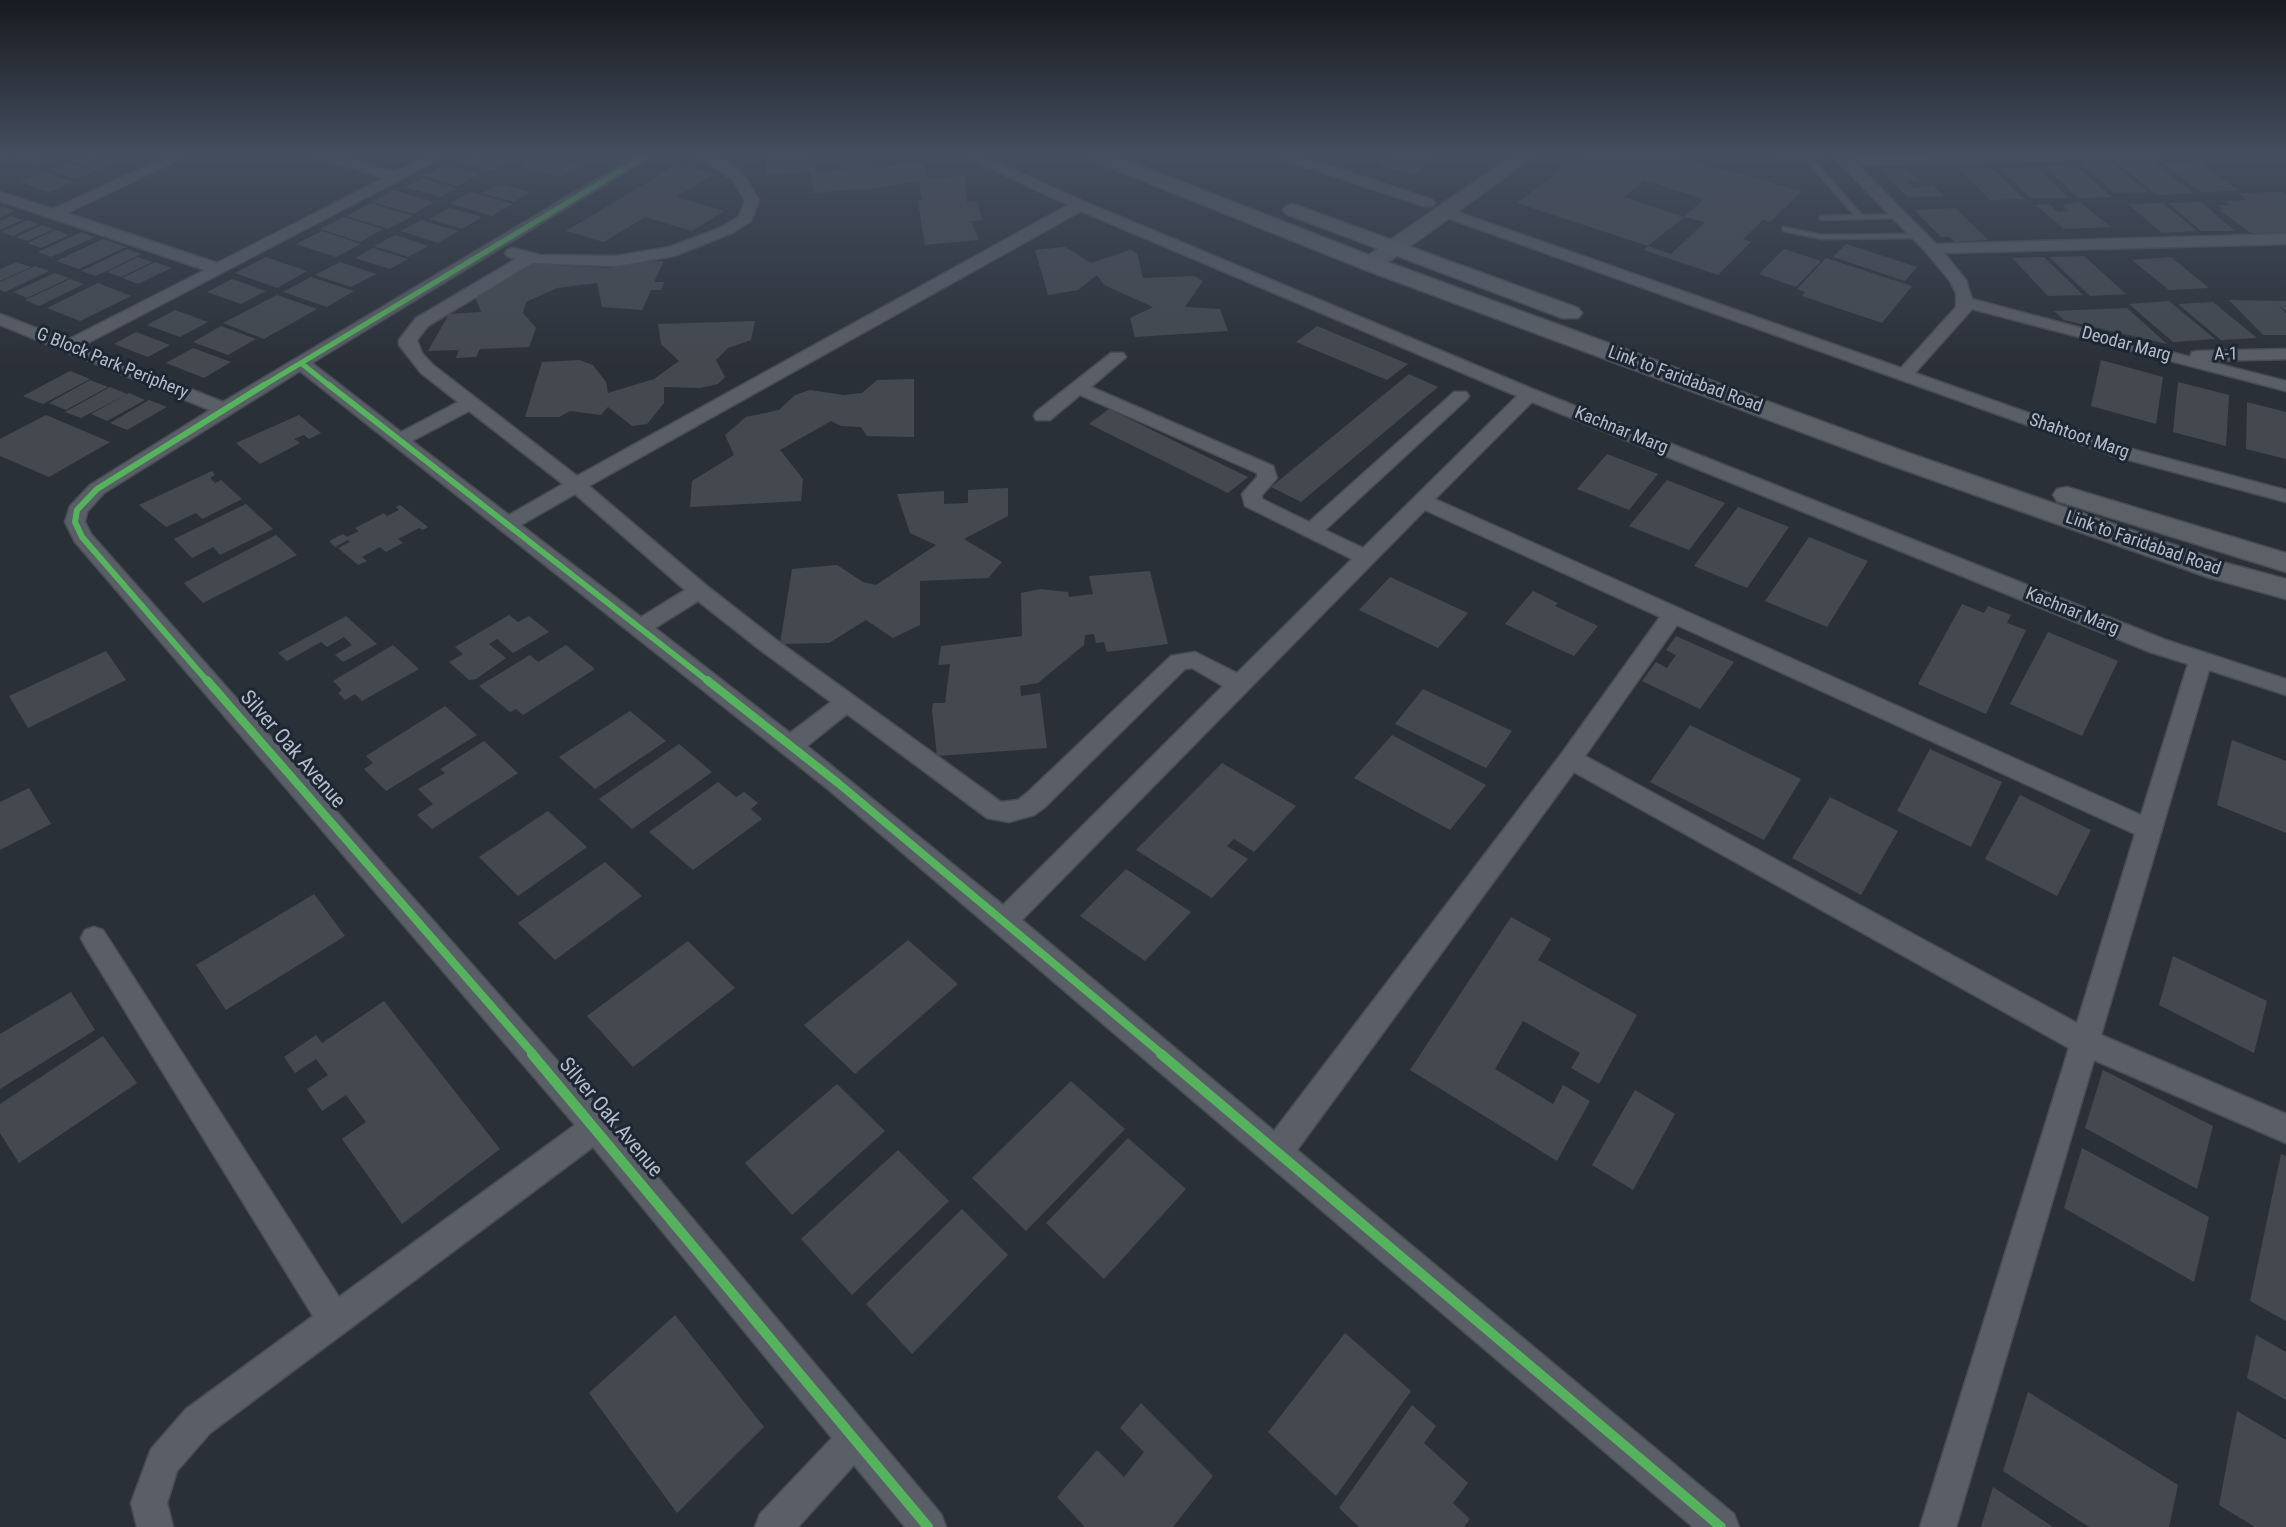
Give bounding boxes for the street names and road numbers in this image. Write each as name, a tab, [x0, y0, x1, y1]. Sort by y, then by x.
street label: Deodar Marg	[2079, 323, 2173, 367]
street label: G Block Park Periphery	[33, 324, 191, 404]
street label: Link to Faridabad Road	[1605, 342, 1765, 418]
street label: A-1	[2214, 344, 2238, 366]
street label: Kachnar Marg	[1571, 402, 1671, 460]
street label: Shahtoot Marg	[2026, 410, 2132, 464]
street label: Link to Faridabad Road	[2063, 507, 2223, 581]
street label: Kachnar Marg	[2022, 583, 2122, 641]
street label: Silver Oak Avenue	[234, 686, 350, 814]
street label: Silver Oak Avenue	[553, 1053, 667, 1183]

